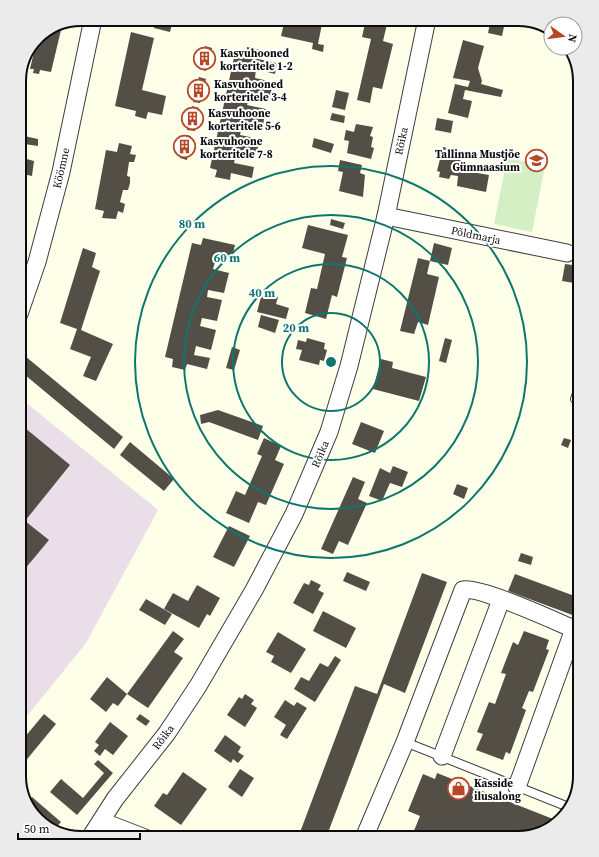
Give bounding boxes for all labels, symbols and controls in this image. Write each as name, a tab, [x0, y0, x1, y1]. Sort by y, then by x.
north arrow	[543, 16, 583, 56]
text: N	[564, 33, 580, 44]
building icon: Kasvuhooned korteritele 1-2	[192, 46, 218, 72]
place label: Kasvuhooned korteritele 1-2	[220, 46, 293, 74]
building icon: Kasvuhooned korteritele 3-4	[186, 77, 212, 103]
place label: Kasvuhooned korteritele 3-4	[214, 77, 287, 105]
building icon: Kasvuhoone korteritele 5-6	[180, 106, 206, 132]
place label: Kasvuhoone korteritele 5-6	[208, 106, 281, 134]
street label: Rõika	[391, 125, 412, 156]
building icon: Kasvuhoone korteritele 7-8	[172, 134, 198, 160]
place label: Kasvuhoone korteritele 7-8	[200, 134, 273, 162]
street label: Köömne	[50, 146, 74, 190]
place label: Tallinna Mustjõe Gümnaasium	[435, 147, 520, 175]
school or university icon: Tallinna Mustjõe Gümnaasium	[523, 147, 549, 173]
text: 80 m	[179, 216, 205, 232]
street label: Põldmarja	[450, 223, 503, 248]
text: 60 m	[214, 250, 240, 266]
text: 40 m	[249, 285, 275, 301]
text: 20 m	[283, 320, 309, 336]
centre of rings	[324, 355, 338, 369]
street label: Rõika	[308, 438, 333, 470]
street label: Rõika	[149, 721, 178, 753]
shop icon: Kasside ilusalong	[446, 776, 472, 802]
place label: Kasside ilusalong	[474, 776, 521, 804]
scale bar	[18, 815, 140, 841]
text: 50 m	[24, 821, 50, 837]

